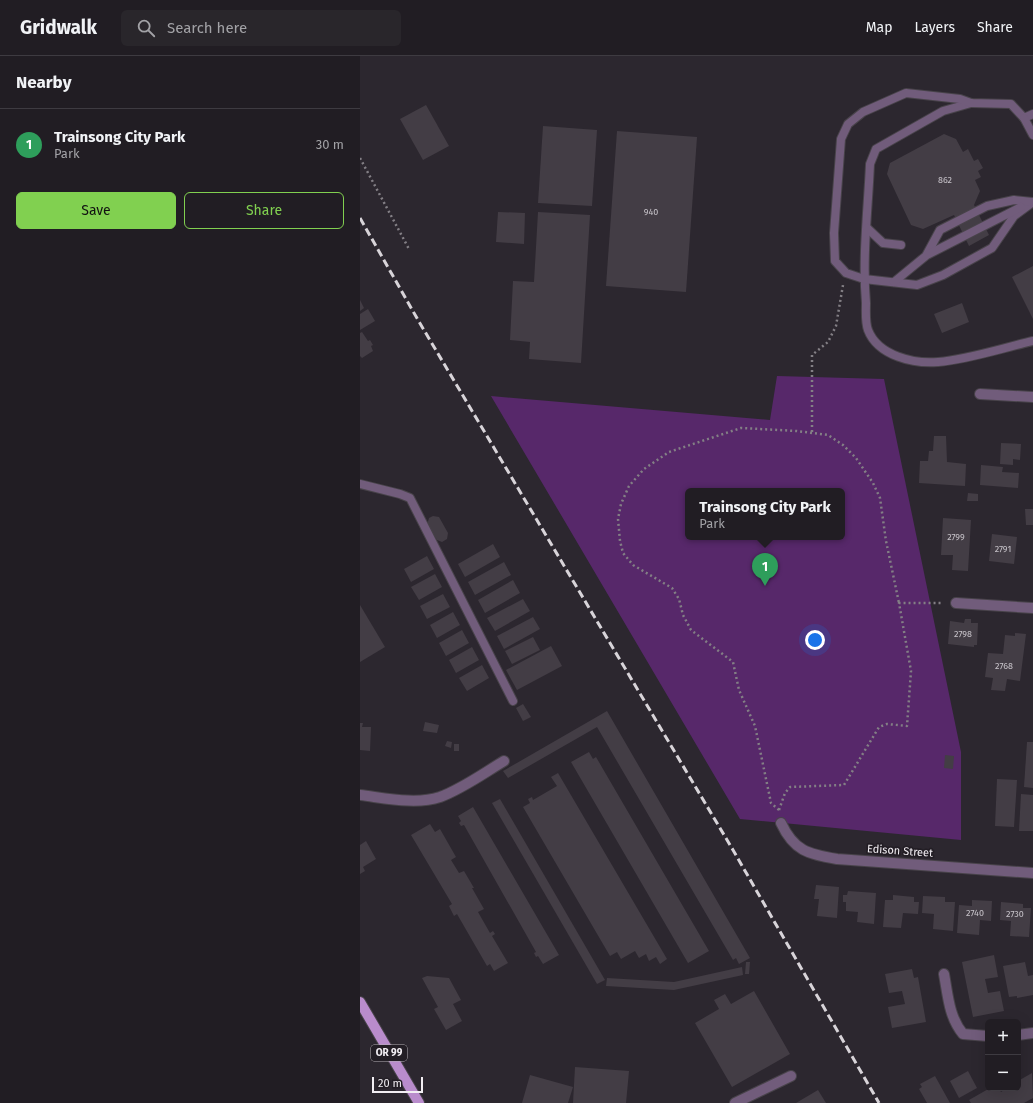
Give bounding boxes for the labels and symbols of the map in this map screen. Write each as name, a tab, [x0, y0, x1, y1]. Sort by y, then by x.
house number: 862	[938, 175, 952, 185]
house number: 940	[644, 207, 658, 217]
house number: 2799	[947, 532, 965, 542]
house number: 2791	[995, 544, 1011, 554]
pin: 1	[752, 553, 778, 586]
house number: 2798	[954, 629, 972, 639]
your location	[805, 630, 825, 650]
house number: 2768	[995, 661, 1013, 671]
street label: Edison Street	[867, 842, 933, 860]
house number: 2740	[966, 908, 984, 918]
house number: 2730	[1006, 909, 1024, 919]
road number: OR 99	[371, 1045, 407, 1061]
scale bar	[372, 1075, 423, 1094]

